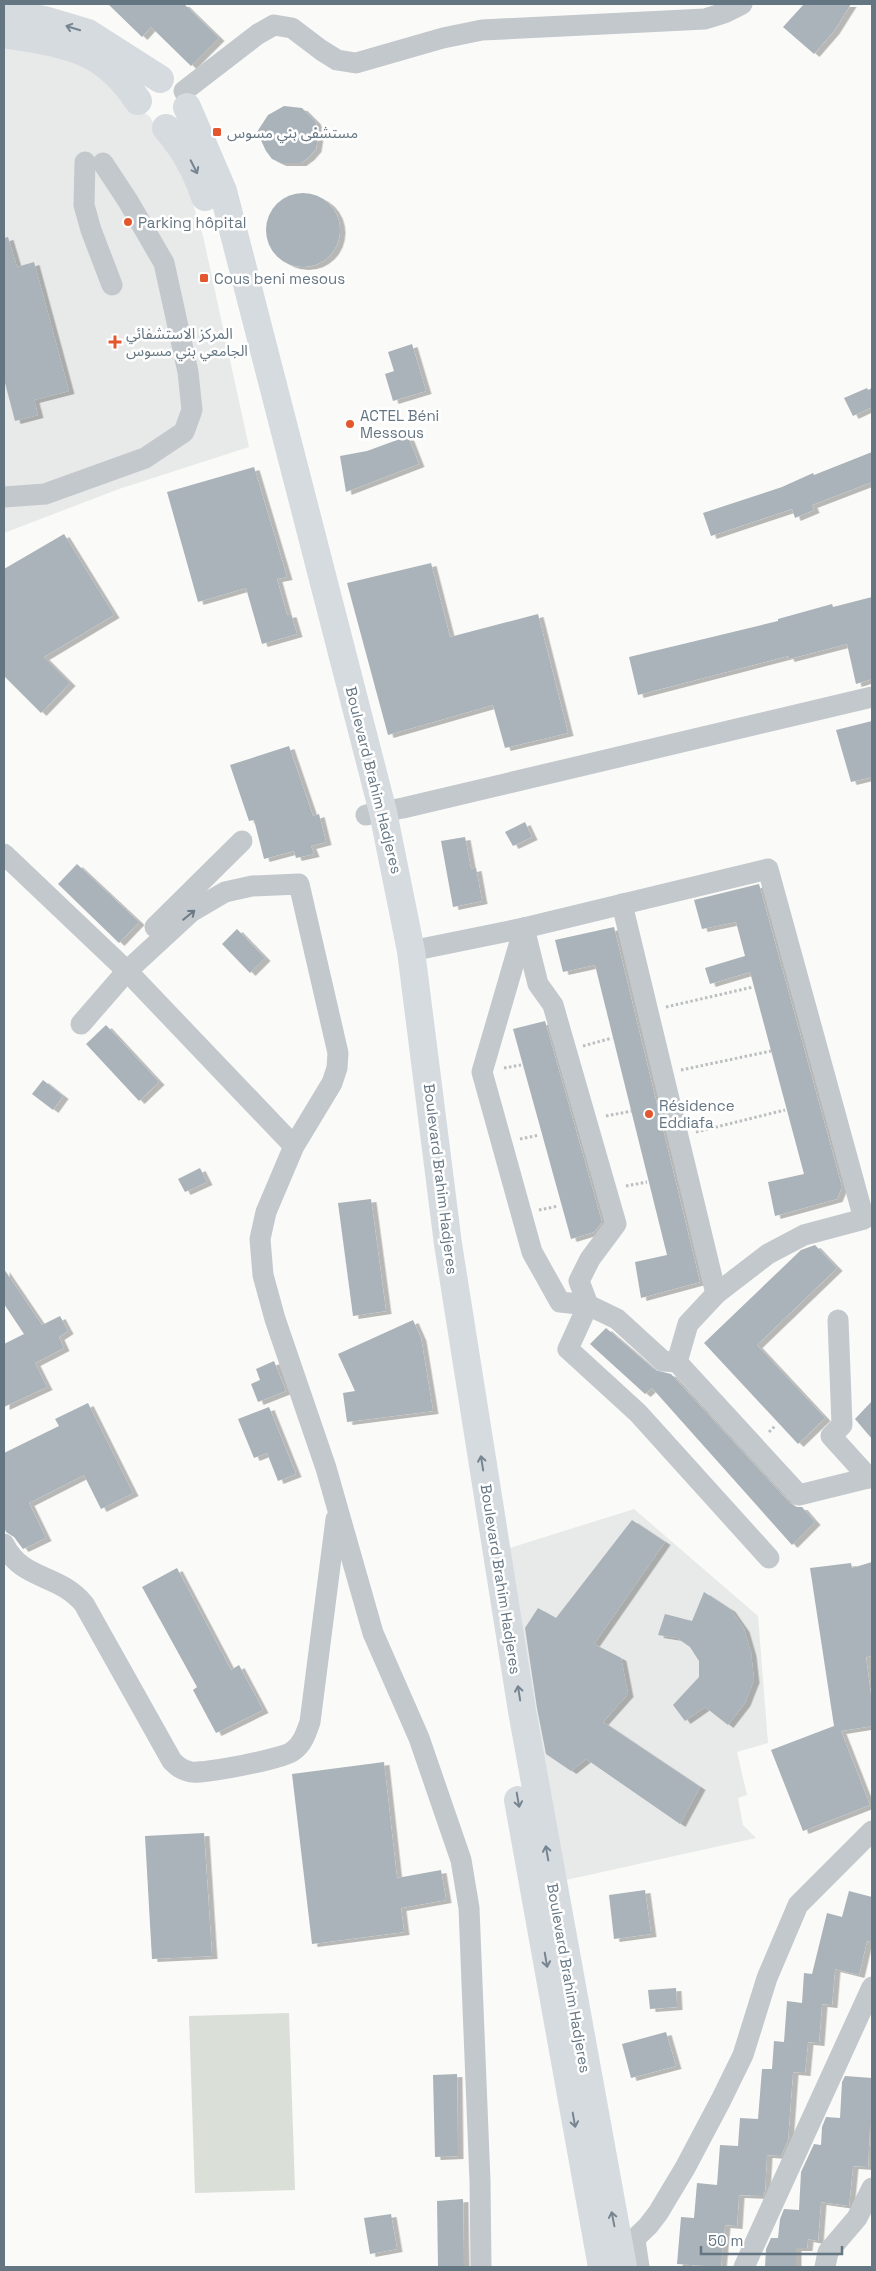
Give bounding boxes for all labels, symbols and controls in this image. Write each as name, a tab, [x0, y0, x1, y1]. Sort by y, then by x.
one-way arrow	[66, 23, 81, 32]
place label: مستشفى بني مسوس	[227, 123, 358, 144]
marker: مستشفى بني مسوس	[211, 126, 223, 138]
one-way arrow	[189, 159, 199, 174]
place label: Parking hôpital	[138, 213, 247, 232]
marker: Parking hôpital	[122, 216, 134, 228]
place label: Cous beni mesous	[214, 269, 345, 288]
marker: Cous beni mesous	[198, 272, 210, 284]
place label: المركز الاستشفائي الجامعي بني مسوس	[126, 324, 248, 362]
marker: المركز الاستشفائي الجامعي بني مسوس	[108, 335, 122, 349]
place label: ACTEL Béni Messous	[360, 406, 439, 442]
marker: ACTEL Béni Messous	[344, 418, 356, 430]
street label: Boulevard Brahim Hadjeres	[342, 684, 406, 876]
one-way arrow	[183, 910, 196, 921]
street label: Boulevard Brahim Hadjeres	[420, 1082, 462, 1276]
place label: Résidence Eddiafa	[659, 1096, 735, 1132]
marker: Résidence Eddiafa	[643, 1108, 655, 1120]
one-way arrow	[477, 1456, 487, 1472]
street label: Boulevard Brahim Hadjeres	[477, 1483, 525, 1676]
one-way arrow	[513, 1685, 523, 1701]
one-way arrow	[513, 1791, 523, 1807]
one-way arrow	[541, 1845, 551, 1861]
street label: Boulevard Brahim Hadjeres	[543, 1882, 595, 2074]
one-way arrow	[542, 1951, 552, 1967]
one-way arrow	[570, 2112, 580, 2128]
one-way arrow	[608, 2212, 617, 2228]
scale bar	[701, 2224, 842, 2256]
text: 50 m	[708, 2231, 743, 2250]

